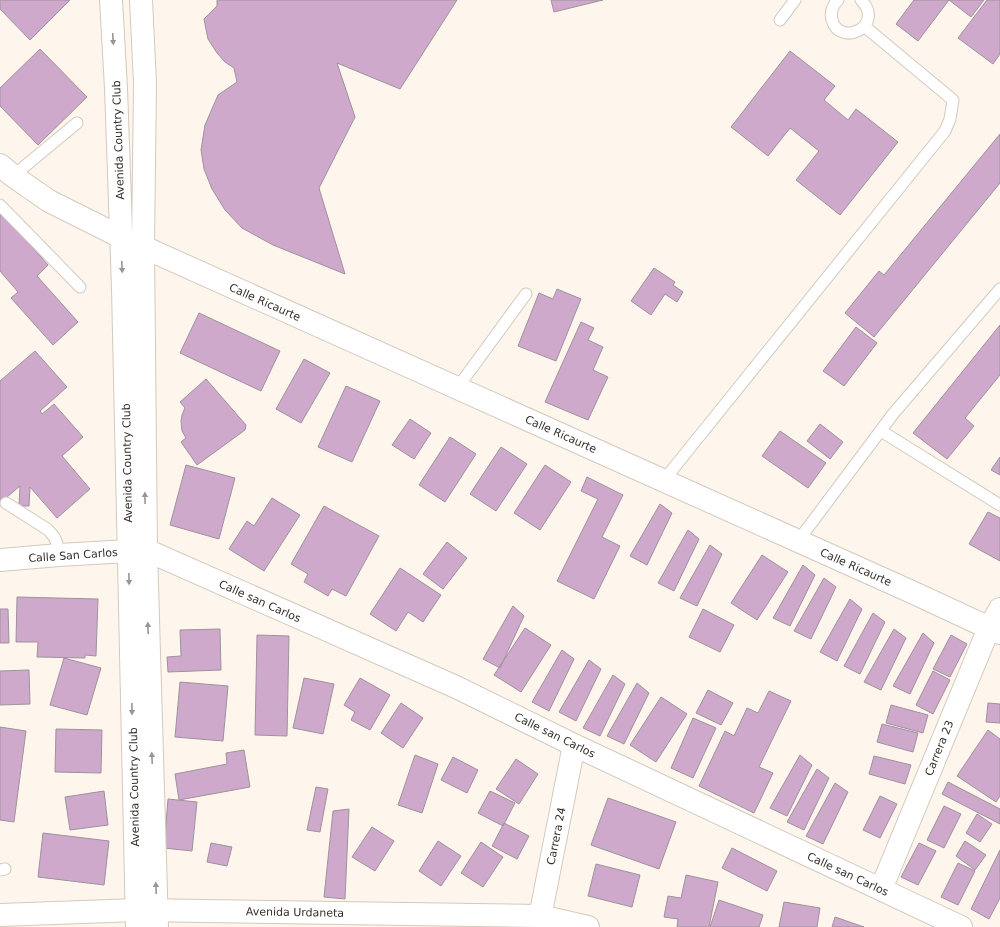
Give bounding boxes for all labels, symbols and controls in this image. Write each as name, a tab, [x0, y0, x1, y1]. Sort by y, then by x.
one-way arrow	[110, 33, 117, 45]
street label: Avenida Country Club	[110, 80, 127, 200]
one-way arrow	[119, 261, 126, 273]
street label: Calle Ricaurte	[227, 281, 303, 324]
street label: Avenida Country Club	[120, 403, 135, 523]
street label: Calle Ricaurte	[523, 413, 599, 456]
one-way arrow	[142, 491, 148, 504]
street label: Calle San Carlos	[28, 546, 118, 565]
street label: Calle Ricaurte	[818, 546, 894, 589]
one-way arrow	[126, 573, 132, 586]
street label: Calle san Carlos	[217, 578, 303, 625]
one-way arrow	[145, 621, 151, 634]
one-way arrow	[129, 703, 135, 716]
street label: Calle san Carlos	[512, 710, 598, 761]
street label: Carrera 23	[922, 719, 956, 778]
street label: Avenida Country Club	[127, 727, 142, 847]
one-way arrow	[149, 751, 155, 764]
street label: Carrera 24	[545, 806, 568, 866]
street label: Calle san Carlos	[805, 850, 891, 899]
one-way arrow	[153, 881, 159, 894]
street label: Avenida Urdaneta	[246, 905, 344, 920]

